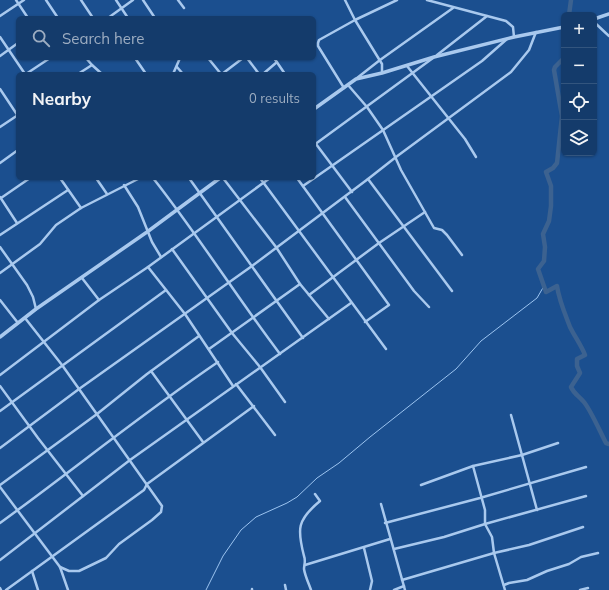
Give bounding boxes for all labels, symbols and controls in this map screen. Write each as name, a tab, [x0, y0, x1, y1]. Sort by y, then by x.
map controls	[561, 12, 597, 156]
button: +	[561, 12, 597, 48]
search box	[16, 16, 316, 60]
icon: search	[30, 27, 52, 49]
text: Search here	[62, 29, 144, 48]
button: −	[561, 48, 597, 84]
button: locate	[561, 84, 597, 120]
text: Nearby	[32, 88, 91, 109]
text: 0 results	[249, 90, 300, 106]
button: layers	[561, 120, 597, 156]

